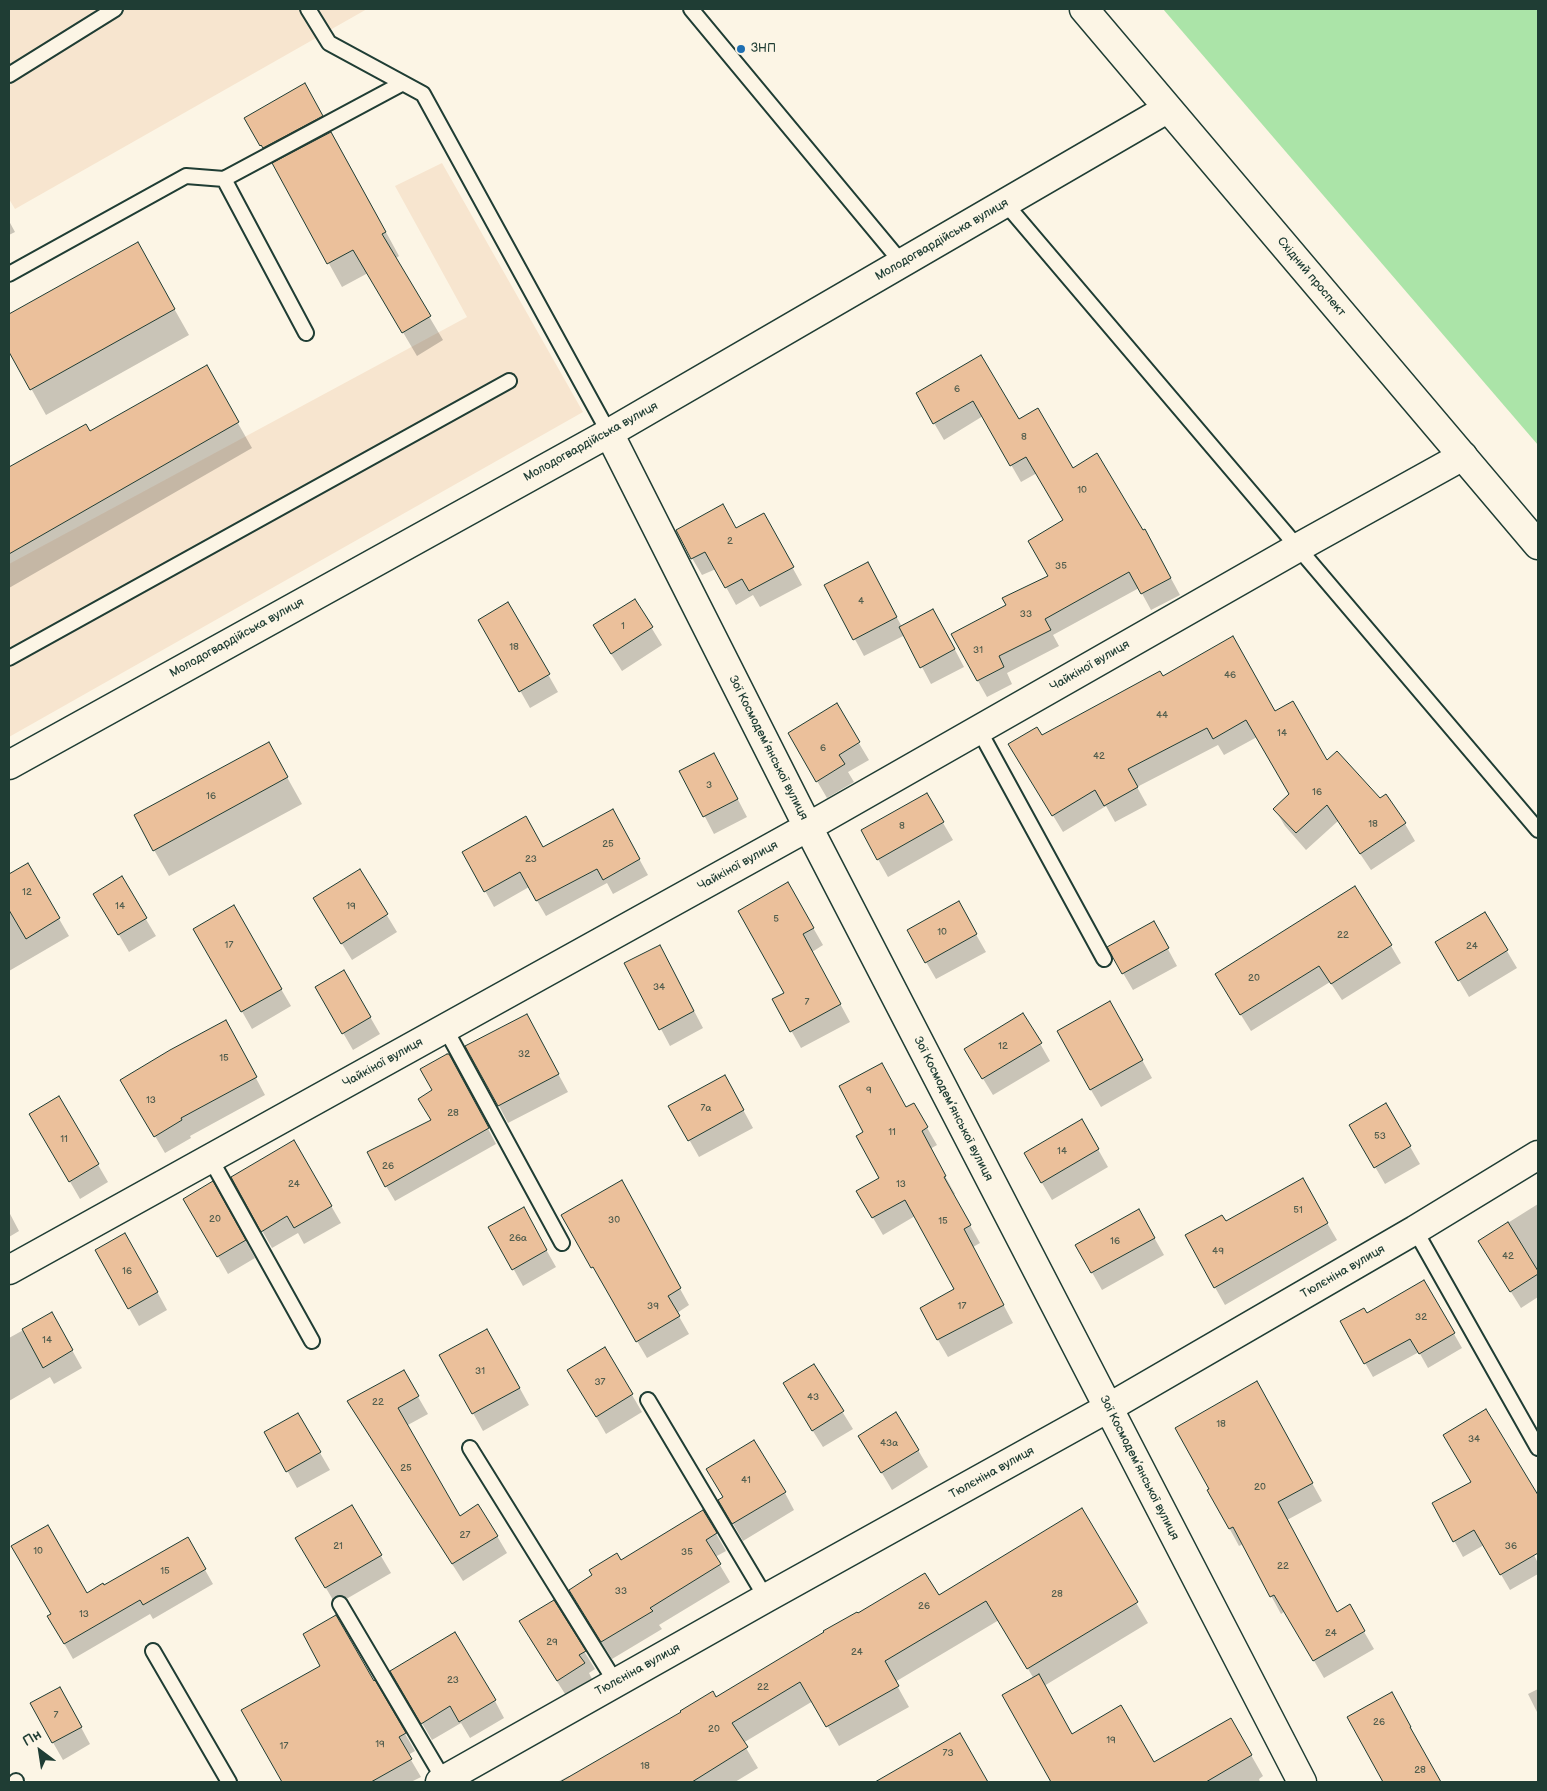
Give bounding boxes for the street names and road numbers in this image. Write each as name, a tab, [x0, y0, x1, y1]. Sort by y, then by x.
street label: Молодогвардійська вулиця	[873, 196, 1011, 284]
street label: Східний проспект	[1274, 235, 1348, 319]
street label: Молодогвардійська вулиця	[521, 399, 661, 485]
street label: Молодогвардійська вулиця	[167, 595, 307, 681]
street label: Чайкіної вулиця	[1048, 637, 1132, 695]
street label: Зої Космодем’янської вулиця	[725, 673, 811, 823]
street label: Чайкіної вулиця	[695, 838, 781, 894]
street label: Зої Космодем’янської вулиця	[910, 1034, 996, 1184]
street label: Чайкіної вулиця	[340, 1035, 426, 1091]
street label: Тюлєніна вулиця	[1298, 1242, 1388, 1302]
street label: Зої Космодем’янської вулиця	[1096, 1393, 1182, 1543]
street label: Тюлєніна вулиця	[947, 1444, 1037, 1502]
street label: Тюлєніна вулиця	[593, 1641, 683, 1699]

